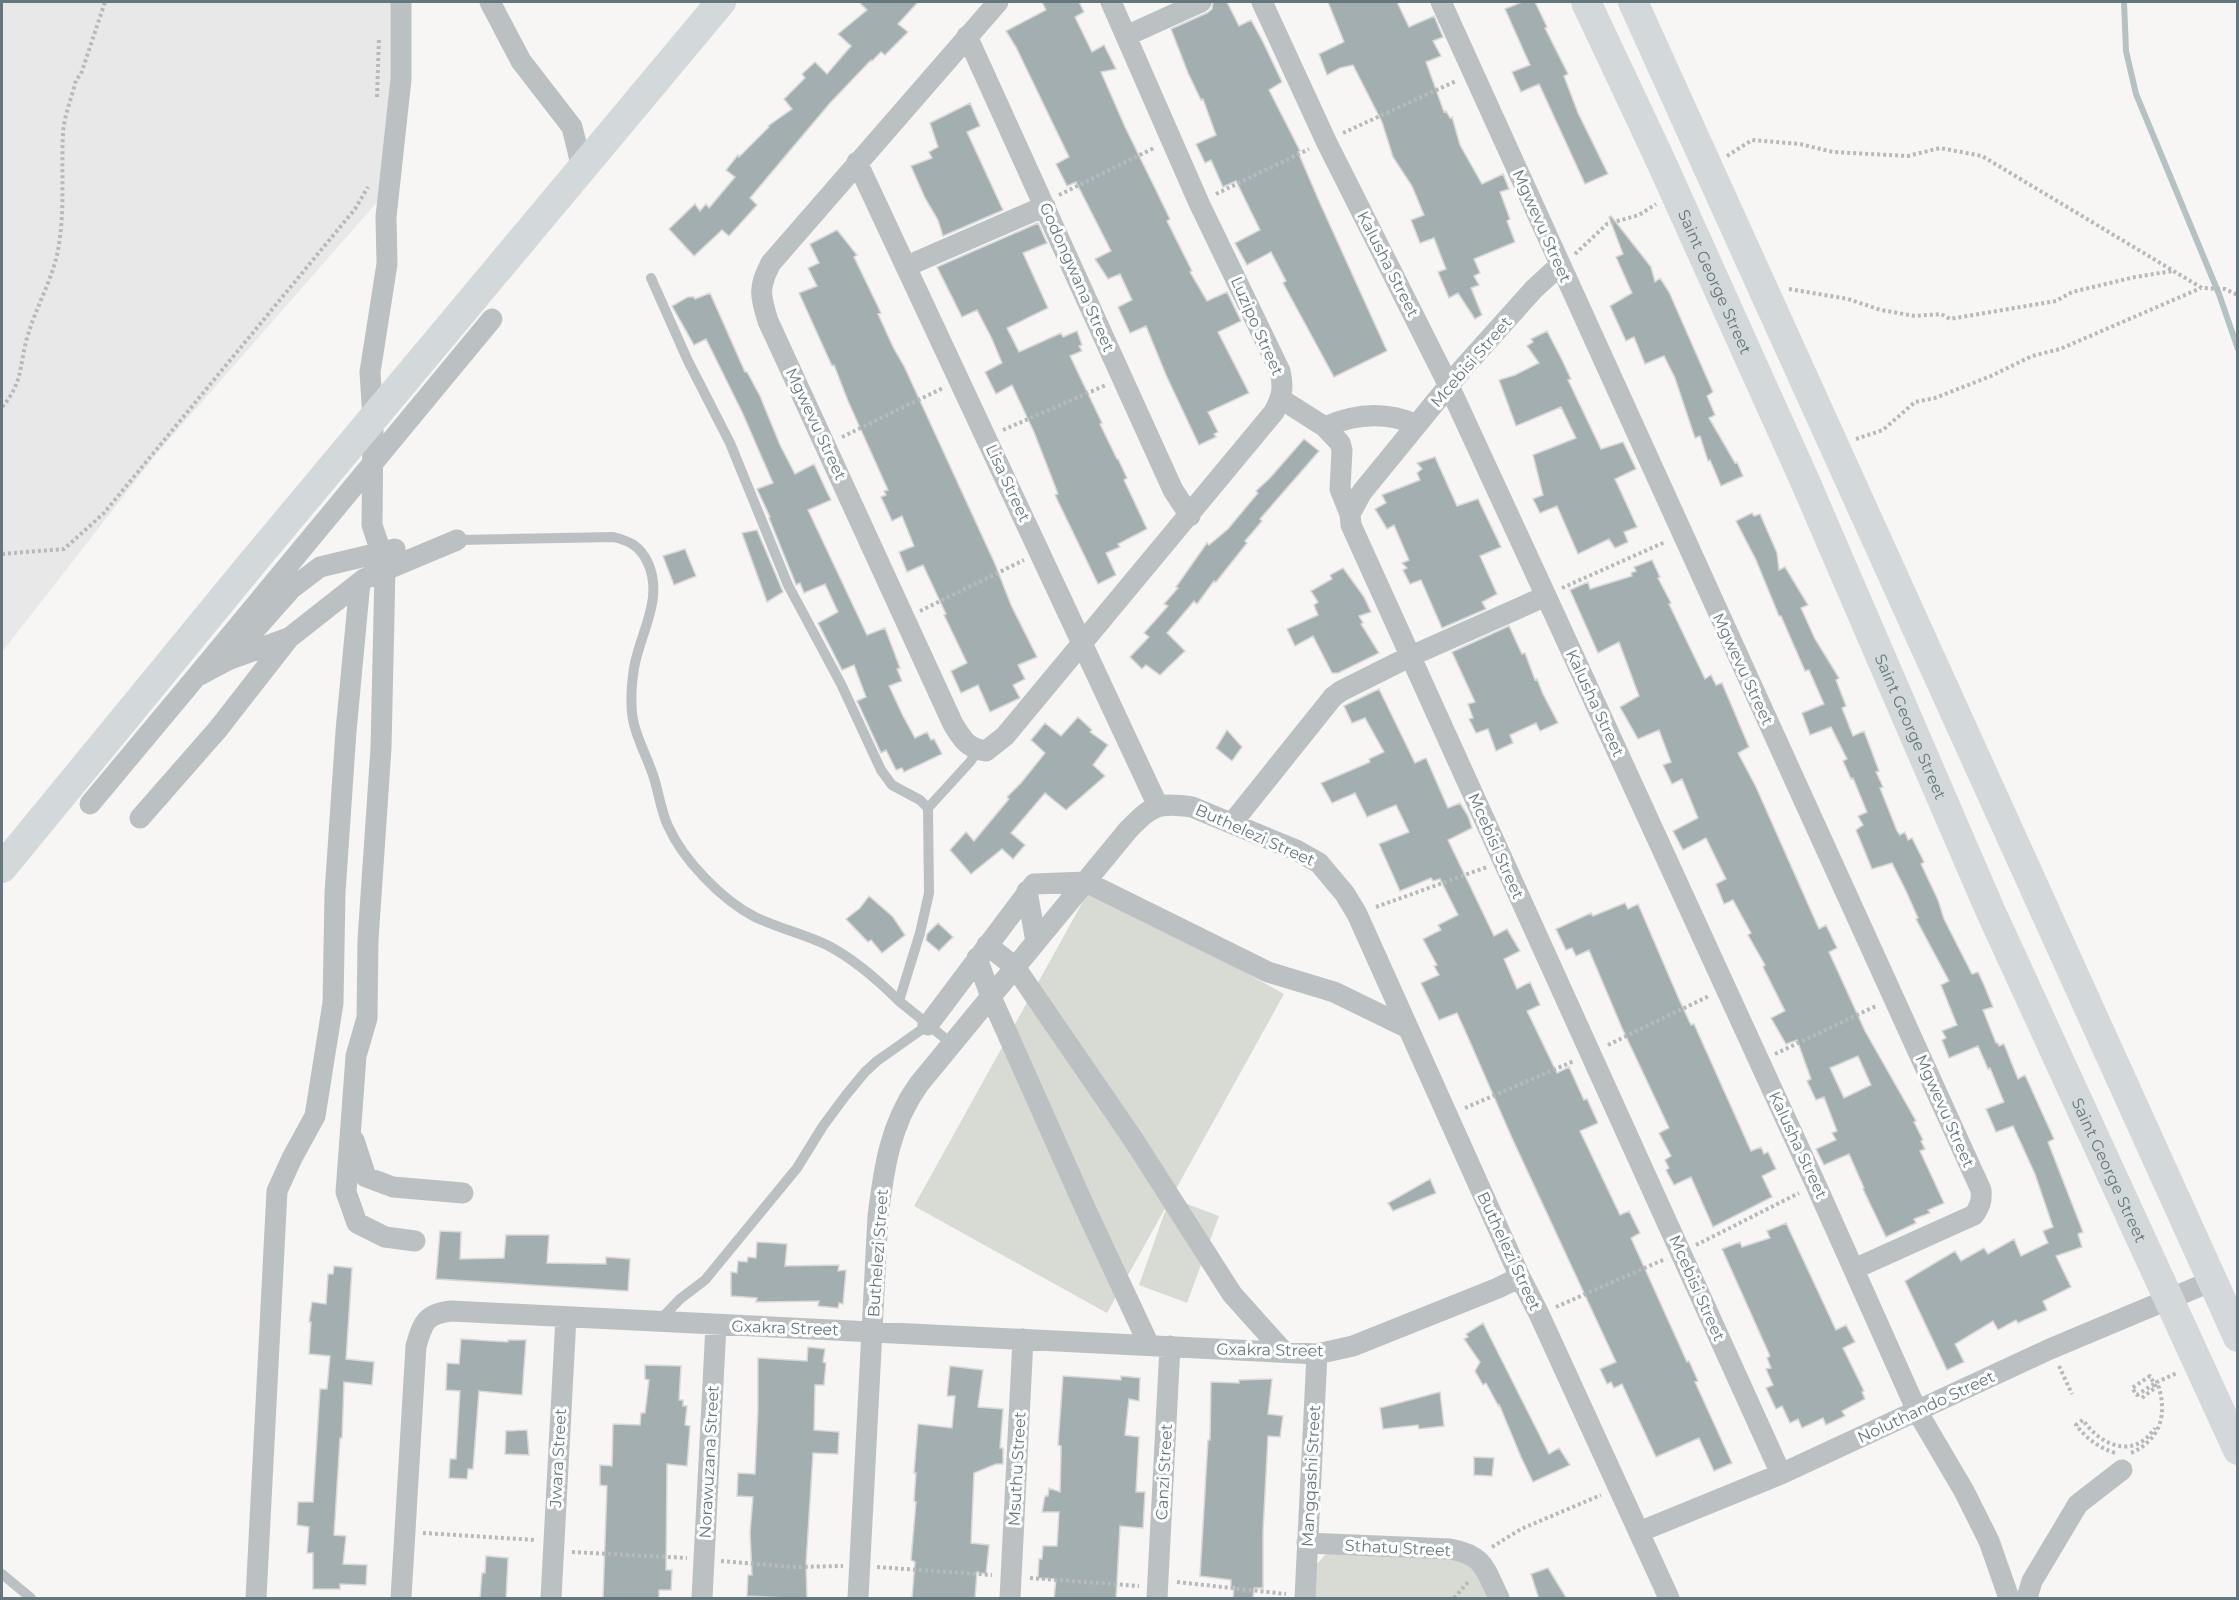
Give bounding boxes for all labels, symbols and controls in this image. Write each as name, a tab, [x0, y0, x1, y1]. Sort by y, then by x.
street label: Mgwevu Street	[1509, 167, 1576, 286]
street label: Godongwana Street	[1036, 200, 1119, 355]
street label: Saint George Street	[1674, 206, 1756, 357]
street label: Kalusha Street	[1353, 208, 1423, 321]
street label: Luzipo Street	[1227, 274, 1287, 379]
street label: Mcebisi Street	[1427, 313, 1516, 411]
street label: Mgwevu Street	[782, 365, 851, 484]
street label: Lisa Street	[982, 441, 1034, 525]
street label: Mgwevu Street	[1709, 610, 1778, 729]
street label: Kalusha Street	[1562, 646, 1628, 760]
street label: Saint George Street	[1871, 651, 1951, 803]
street label: Mcebisi Street	[1464, 790, 1528, 902]
street label: Buthelezi Street	[1192, 800, 1318, 870]
street label: Mgwevu Street	[1912, 1052, 1979, 1171]
street label: Kalusha Street	[1765, 1088, 1831, 1202]
street label: Saint George Street	[2068, 1095, 2151, 1246]
street label: Buthelezi Street	[864, 1188, 892, 1318]
street label: Buthelezi Street	[1473, 1189, 1545, 1314]
street label: Mcebisi Street	[1665, 1232, 1729, 1344]
street label: Gxakra Street	[731, 1317, 840, 1339]
street label: Gxakra Street	[1216, 1340, 1324, 1360]
street label: Noluthando Street	[1854, 1367, 1998, 1447]
street label: Norawuzana Street	[696, 1384, 723, 1539]
street label: Mangqashi Street	[1298, 1404, 1324, 1548]
street label: Jwara Street	[546, 1408, 570, 1509]
street label: Msuthu Street	[1005, 1411, 1030, 1527]
street label: Canzi Street	[1152, 1423, 1176, 1521]
street label: Sthatu Street	[1344, 1536, 1452, 1560]

